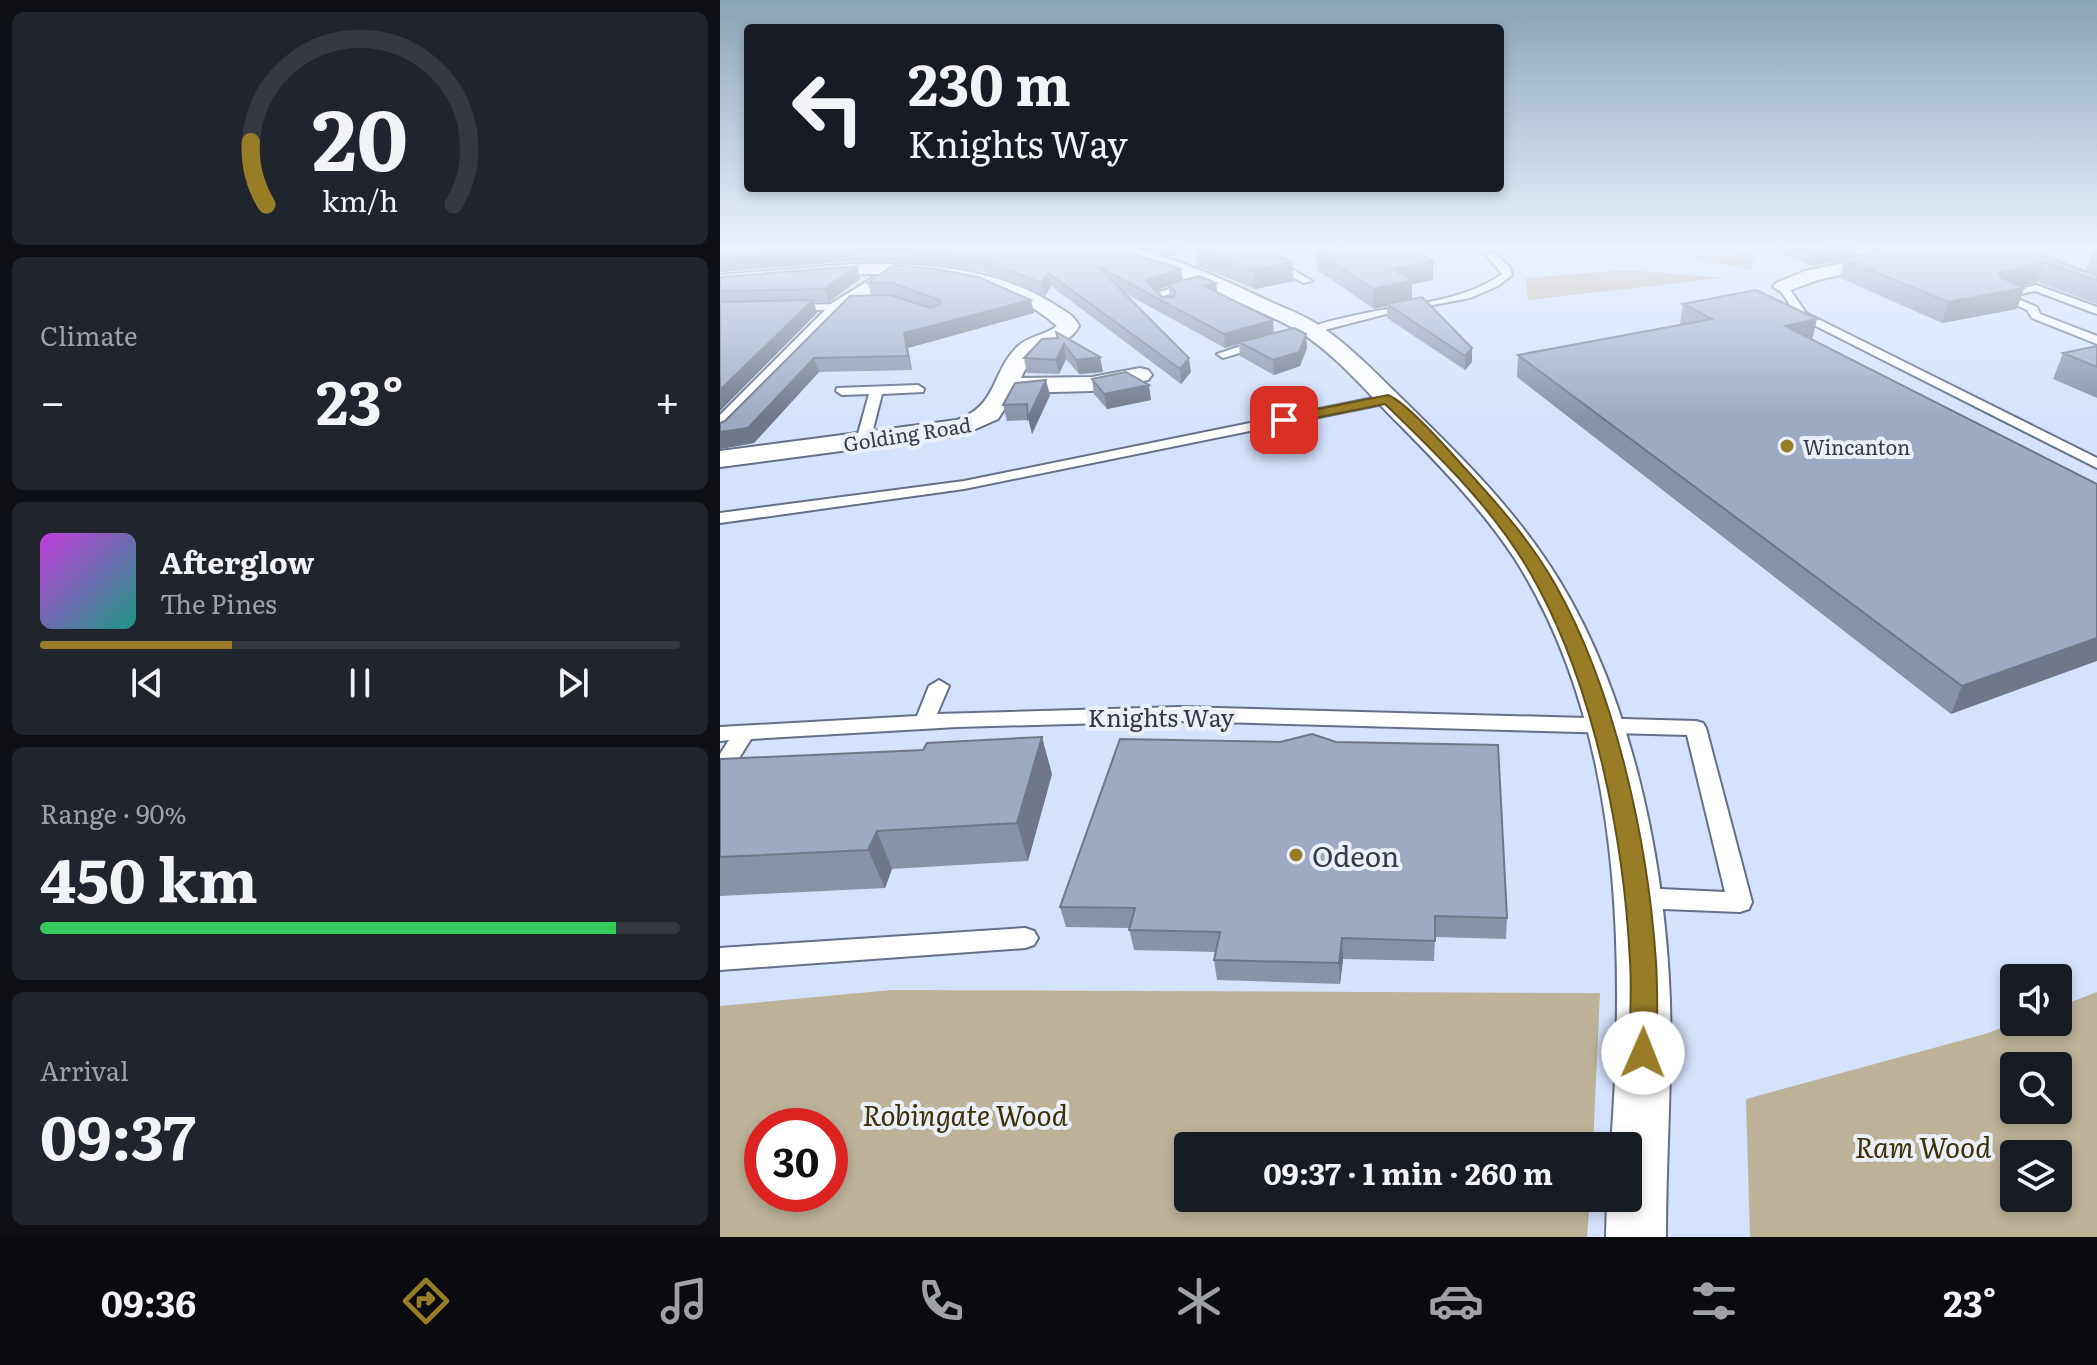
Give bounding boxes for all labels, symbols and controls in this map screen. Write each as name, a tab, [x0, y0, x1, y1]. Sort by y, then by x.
text: 230 m	[908, 40, 1071, 123]
icon: left	[776, 56, 880, 160]
text: 20	[312, 72, 408, 196]
text: Knights Way	[908, 116, 1128, 169]
text: km/h	[322, 178, 398, 221]
text: Climate	[40, 315, 138, 354]
text: 23°	[316, 354, 404, 443]
text: −	[40, 366, 66, 432]
text: +	[654, 366, 680, 432]
pin	[1250, 386, 1318, 454]
icon: arrive	[1262, 398, 1306, 442]
street label: Golding Road	[841, 408, 973, 458]
place label: Wincanton	[1803, 431, 1910, 461]
marker: Wincanton	[1778, 437, 1796, 455]
text: Afterglow	[160, 539, 314, 583]
text: The Pines	[160, 583, 277, 622]
icon: previous	[125, 661, 169, 705]
icon: pause	[338, 661, 382, 705]
icon: next	[551, 661, 595, 705]
street label: Knights Way	[1088, 699, 1234, 734]
text: Range · 90%	[40, 793, 187, 832]
text: 450 km	[40, 832, 258, 921]
place label: Odeon	[1312, 834, 1399, 876]
marker: Odeon	[1287, 846, 1305, 864]
map controls	[2000, 964, 2072, 1212]
button: sound	[2000, 964, 2072, 1036]
position arrow	[1601, 1011, 1685, 1095]
text: Arrival	[40, 1050, 129, 1089]
button: search	[2000, 1052, 2072, 1124]
text: 09:37	[40, 1089, 196, 1178]
park label: Robingate Wood	[862, 1093, 1068, 1135]
speed limit sign: 30	[744, 1108, 848, 1212]
park label: Ram Wood	[1855, 1125, 1991, 1167]
button: layers	[2000, 1140, 2072, 1212]
text: 09:37 · 1 min · 260 m	[1263, 1150, 1553, 1194]
icon: directions	[398, 1273, 454, 1329]
icon: music	[656, 1273, 712, 1329]
icon: phone	[913, 1273, 969, 1329]
icon: climate	[1171, 1273, 1227, 1329]
icon: car	[1428, 1273, 1484, 1329]
icon: filters	[1686, 1273, 1742, 1329]
text: 09:36	[101, 1275, 196, 1328]
text: 23°	[1943, 1275, 1996, 1328]

